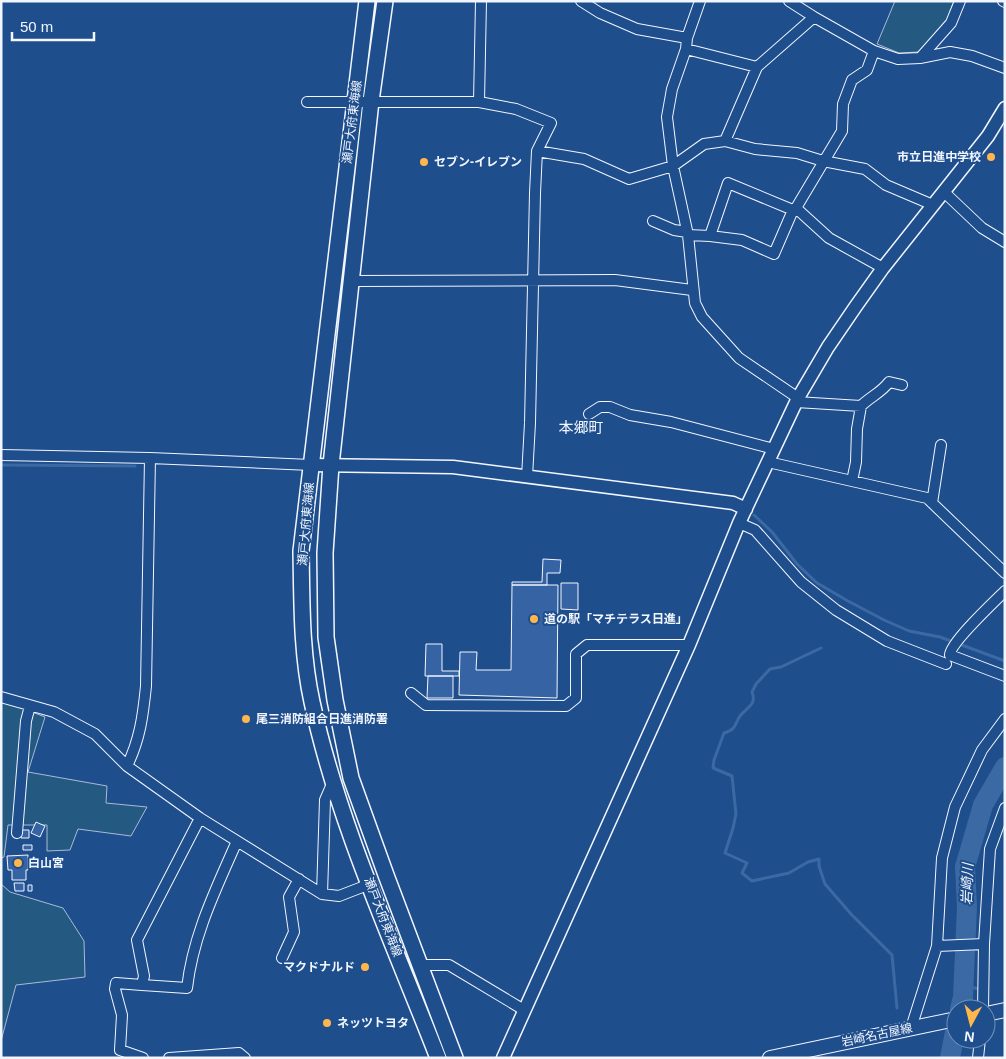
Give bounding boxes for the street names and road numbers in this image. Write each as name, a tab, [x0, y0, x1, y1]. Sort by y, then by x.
street label: 瀬戸大府東海線	[340, 79, 364, 165]
street label: 瀬戸大府東海線	[295, 482, 317, 566]
street label: 瀬戸大府東海線	[361, 875, 405, 959]
street label: 岩崎名古屋線	[840, 1021, 914, 1049]

